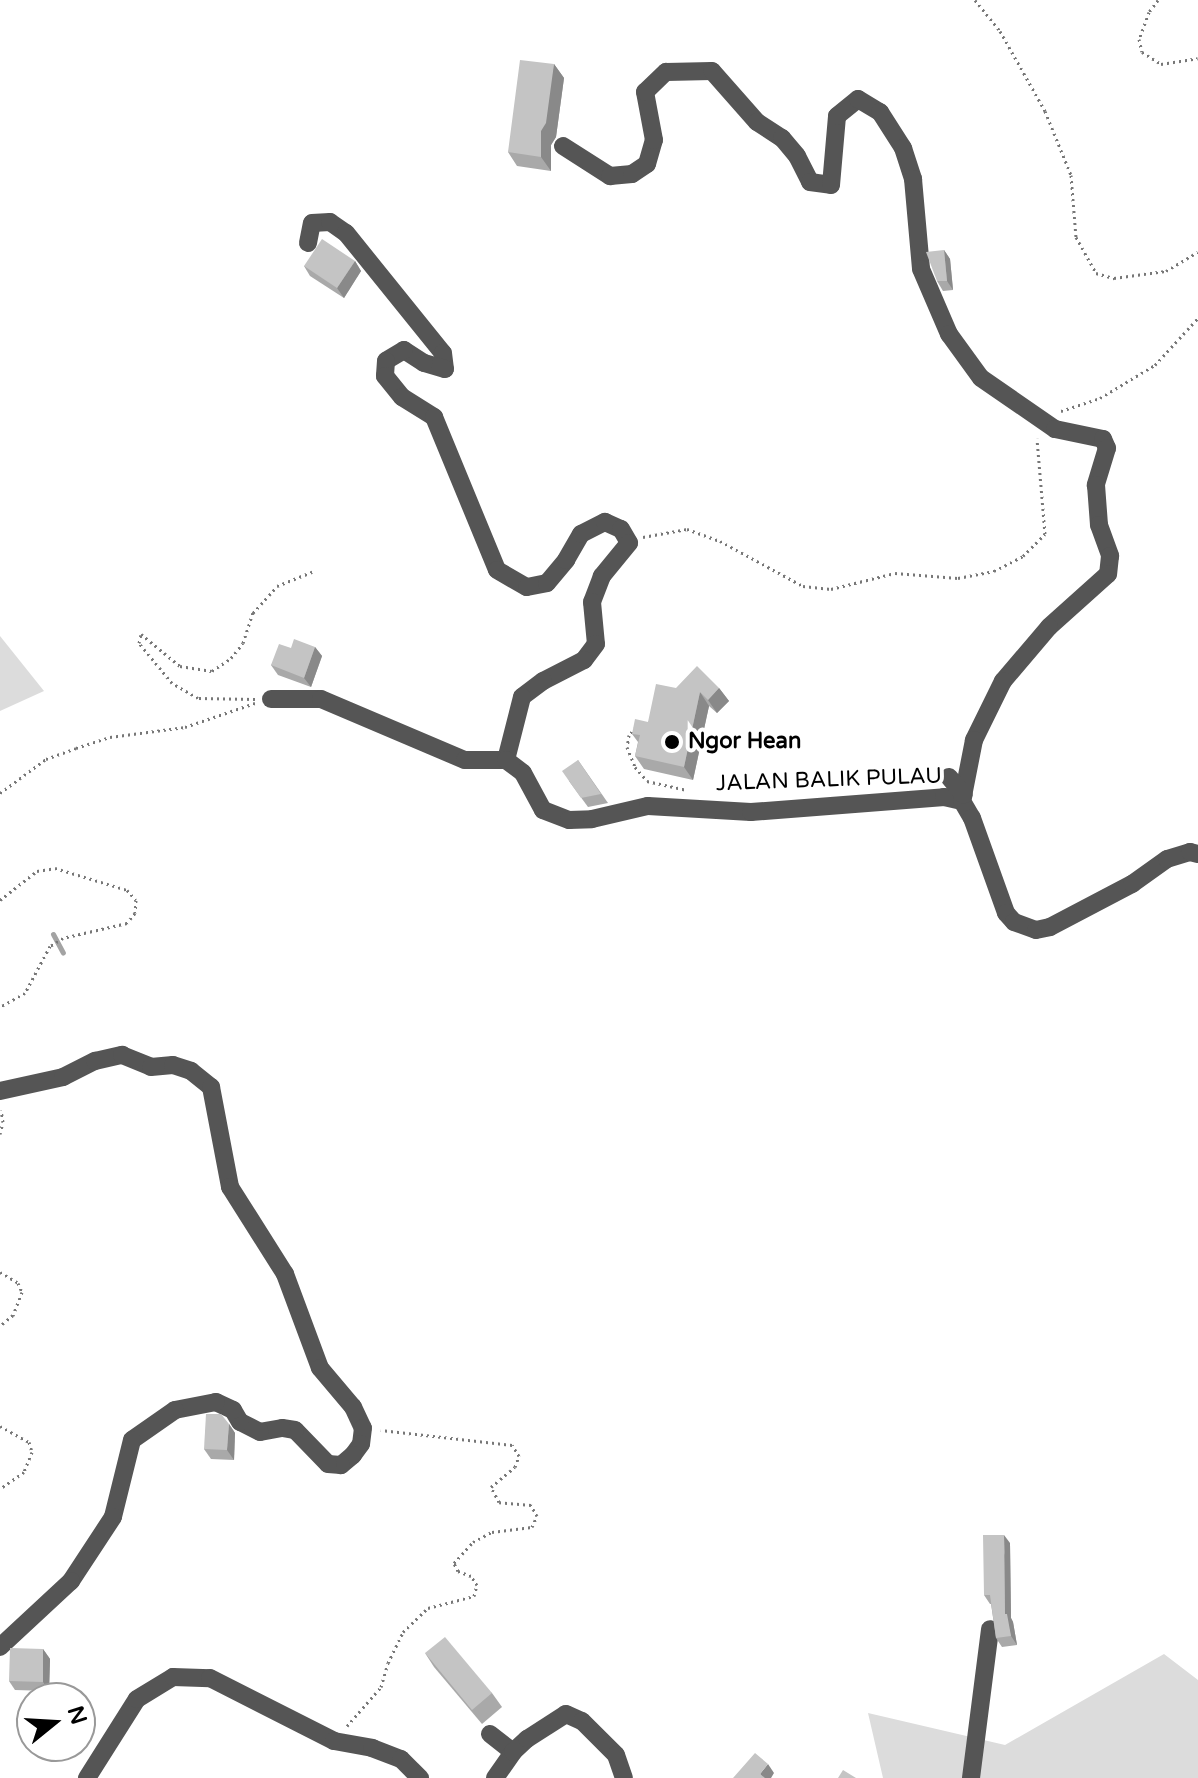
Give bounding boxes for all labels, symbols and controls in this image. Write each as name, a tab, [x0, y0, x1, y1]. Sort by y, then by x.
place label: Ngor Hean	[688, 729, 801, 755]
marker: Ngor Hean	[663, 733, 681, 751]
street label: JALAN BALIK PULAU	[716, 763, 942, 797]
north arrow	[16, 1682, 96, 1762]
text: N	[62, 1703, 92, 1728]

